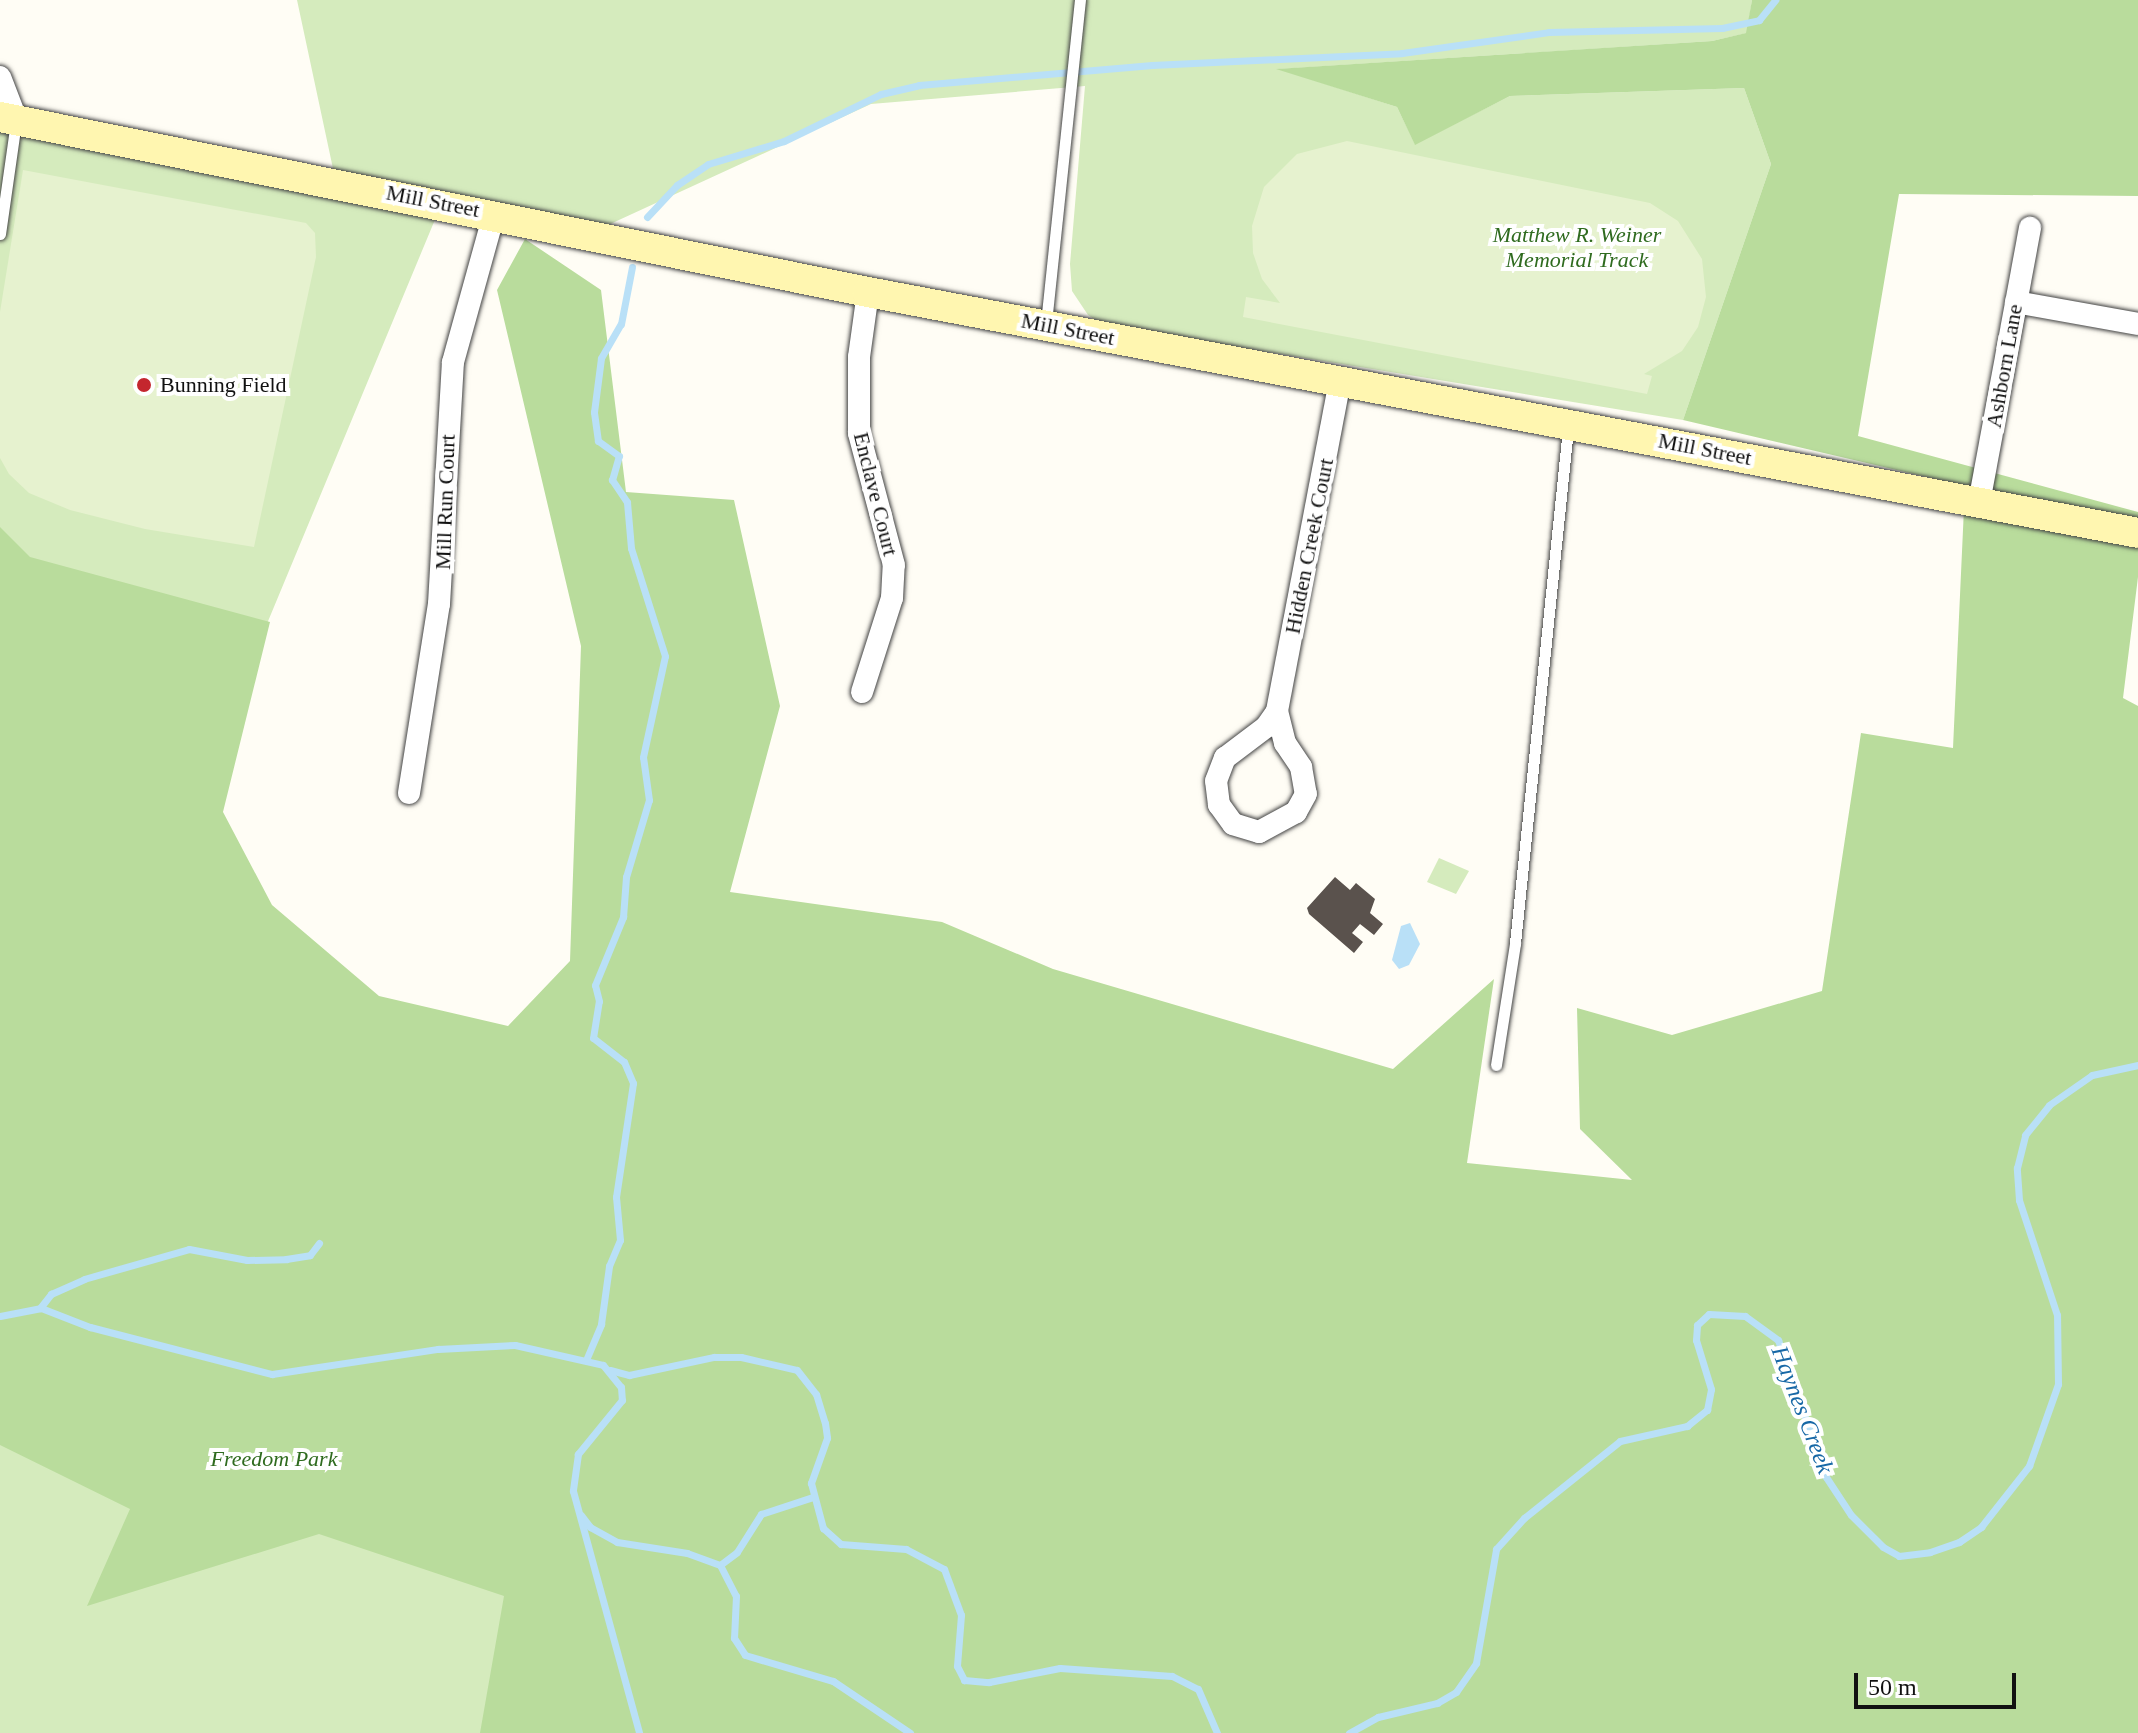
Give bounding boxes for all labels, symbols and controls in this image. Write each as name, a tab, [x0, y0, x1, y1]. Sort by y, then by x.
street label: Mill Street	[384, 179, 482, 223]
park label: Matthew R. Weiner Memorial Track	[1493, 221, 1661, 272]
street label: Ashborn Lane	[1980, 302, 2028, 430]
street label: Mill Street	[1019, 307, 1117, 351]
place label: Bunning Field	[160, 372, 287, 398]
marker: Bunning Field	[135, 376, 153, 394]
street label: Mill Street	[1656, 427, 1754, 471]
street label: Enclave Court	[848, 429, 904, 559]
street label: Mill Run Court	[429, 434, 461, 570]
street label: Hidden Creek Court	[1279, 456, 1339, 636]
water label: Haynes Creek	[1764, 1342, 1840, 1478]
park label: Freedom Park	[211, 1446, 337, 1472]
scale bar	[1858, 1657, 2020, 1707]
text: 50 m	[1868, 1674, 1917, 1700]

